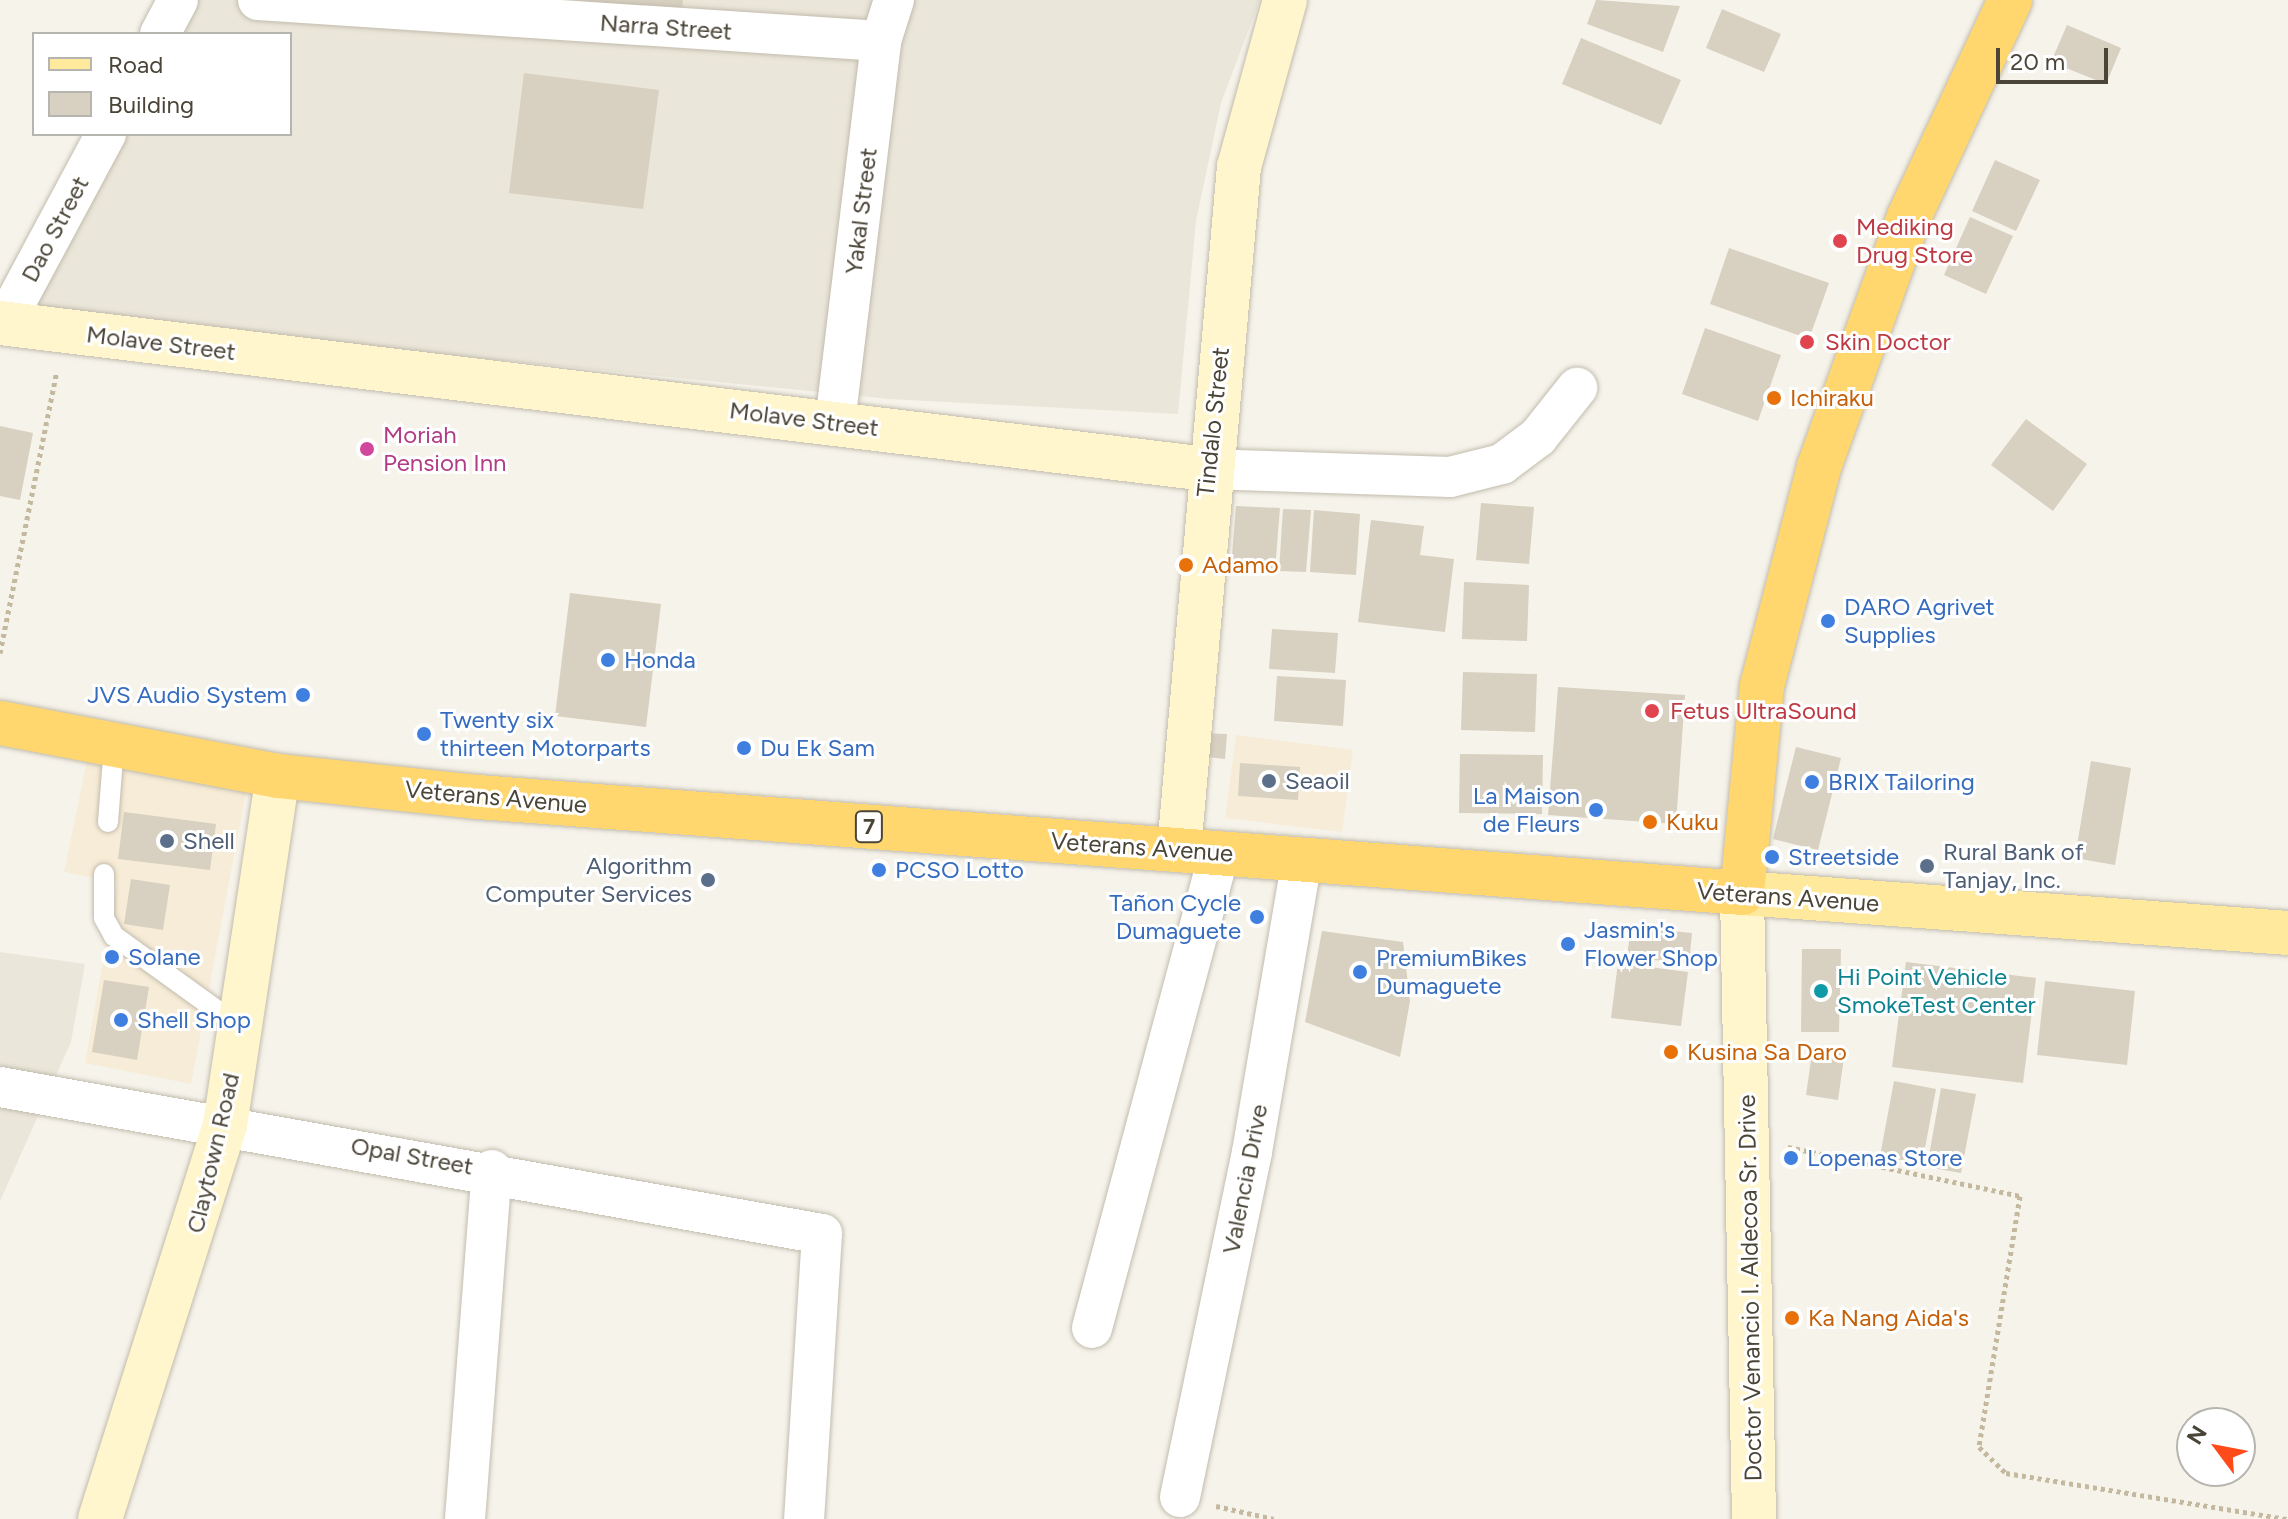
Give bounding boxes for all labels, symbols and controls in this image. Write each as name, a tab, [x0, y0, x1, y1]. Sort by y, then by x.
street label: Narra Street	[599, 8, 733, 46]
legend	[32, 32, 292, 136]
scale bar	[2000, 32, 2112, 82]
text: 20 m	[2010, 47, 2065, 76]
text: Road	[108, 50, 163, 79]
text: Building	[108, 90, 194, 119]
street label: Yakal Street	[839, 146, 883, 276]
street label: Dao Street	[15, 171, 95, 287]
place label: Mediking Drug Store	[1856, 213, 1973, 269]
marker: Mediking Drug Store	[1831, 232, 1849, 250]
street label: Molave Street	[85, 320, 237, 366]
place label: Skin Doctor	[1825, 328, 1951, 356]
marker: Skin Doctor	[1796, 331, 1818, 353]
street label: Tindalo Street	[1191, 345, 1235, 499]
place label: Ichiraku	[1790, 384, 1874, 412]
marker: Ichiraku	[1765, 389, 1783, 407]
street label: Molave Street	[728, 396, 880, 442]
place label: Moriah Pension Inn	[383, 421, 506, 477]
marker: Moriah Pension Inn	[358, 440, 376, 458]
place label: Adamo	[1202, 551, 1279, 579]
marker: Adamo	[1177, 556, 1195, 574]
place label: DARO Agrivet Supplies	[1844, 593, 1995, 649]
marker: DARO Agrivet Supplies	[1819, 612, 1837, 630]
place label: Honda	[624, 646, 696, 674]
marker: Honda	[599, 651, 617, 669]
place label: JVS Audio System	[87, 681, 287, 709]
marker: JVS Audio System	[294, 686, 312, 704]
place label: Fetus UltraSound	[1670, 697, 1857, 725]
marker: Fetus UltraSound	[1641, 700, 1663, 722]
place label: Twenty six thirteen Motorparts	[440, 706, 651, 762]
marker: Twenty six thirteen Motorparts	[415, 725, 433, 743]
place label: Du Ek Sam	[760, 734, 875, 762]
marker: Du Ek Sam	[735, 739, 753, 757]
place label: Seaoil	[1285, 767, 1350, 795]
place label: BRIX Tailoring	[1828, 768, 1975, 796]
marker: Seaoil	[1260, 772, 1278, 790]
marker: BRIX Tailoring	[1803, 773, 1821, 791]
street label: Veterans Avenue	[404, 775, 588, 819]
place label: La Maison de Fleurs	[1473, 782, 1580, 838]
marker: La Maison de Fleurs	[1587, 801, 1605, 819]
place label: Kuku	[1666, 808, 1719, 836]
road number: 7	[853, 809, 885, 845]
marker: Kuku	[1641, 813, 1659, 831]
street label: Veterans Avenue	[1050, 826, 1234, 868]
place label: Shell	[183, 827, 235, 855]
marker: Shell	[158, 832, 176, 850]
place label: Rural Bank of Tanjay, Inc.	[1943, 838, 2084, 894]
place label: Streetside	[1788, 843, 1899, 871]
marker: Streetside	[1763, 848, 1781, 866]
place label: Algorithm Computer Services	[485, 852, 692, 908]
place label: PCSO Lotto	[895, 856, 1024, 884]
marker: Rural Bank of Tanjay, Inc.	[1918, 857, 1936, 875]
marker: PCSO Lotto	[870, 861, 888, 879]
marker: Algorithm Computer Services	[699, 871, 717, 889]
street label: Veterans Avenue	[1696, 876, 1880, 918]
place label: Tañon Cycle Dumaguete	[1109, 889, 1241, 945]
marker: Tañon Cycle Dumaguete	[1248, 908, 1266, 926]
place label: Jasmin's Flower Shop	[1584, 916, 1718, 972]
marker: Jasmin's Flower Shop	[1559, 935, 1577, 953]
place label: Solane	[128, 943, 201, 971]
place label: PremiumBikes Dumaguete	[1376, 944, 1527, 1000]
marker: Solane	[103, 948, 121, 966]
marker: PremiumBikes Dumaguete	[1351, 963, 1369, 981]
place label: Hi Point Vehicle SmokeTest Center	[1837, 963, 2036, 1019]
marker: Hi Point Vehicle SmokeTest Center	[1812, 982, 1830, 1000]
place label: Shell Shop	[137, 1006, 251, 1034]
marker: Shell Shop	[112, 1011, 130, 1029]
place label: Kusina Sa Daro	[1687, 1038, 1847, 1066]
marker: Kusina Sa Daro	[1662, 1043, 1680, 1061]
street label: Claytown Road	[181, 1070, 245, 1236]
street label: Doctor Venancio I. Aldecoa Sr. Drive	[1732, 1094, 1768, 1482]
street label: Valencia Drive	[1216, 1102, 1274, 1256]
street label: Opal Street	[349, 1131, 475, 1181]
place label: Lopenas Store	[1807, 1144, 1962, 1172]
marker: Lopenas Store	[1782, 1149, 1800, 1167]
place label: Ka Nang Aida's	[1808, 1304, 1969, 1332]
marker: Ka Nang Aida's	[1783, 1309, 1801, 1327]
north arrow	[2176, 1407, 2256, 1487]
text: N	[2181, 1421, 2213, 1449]

